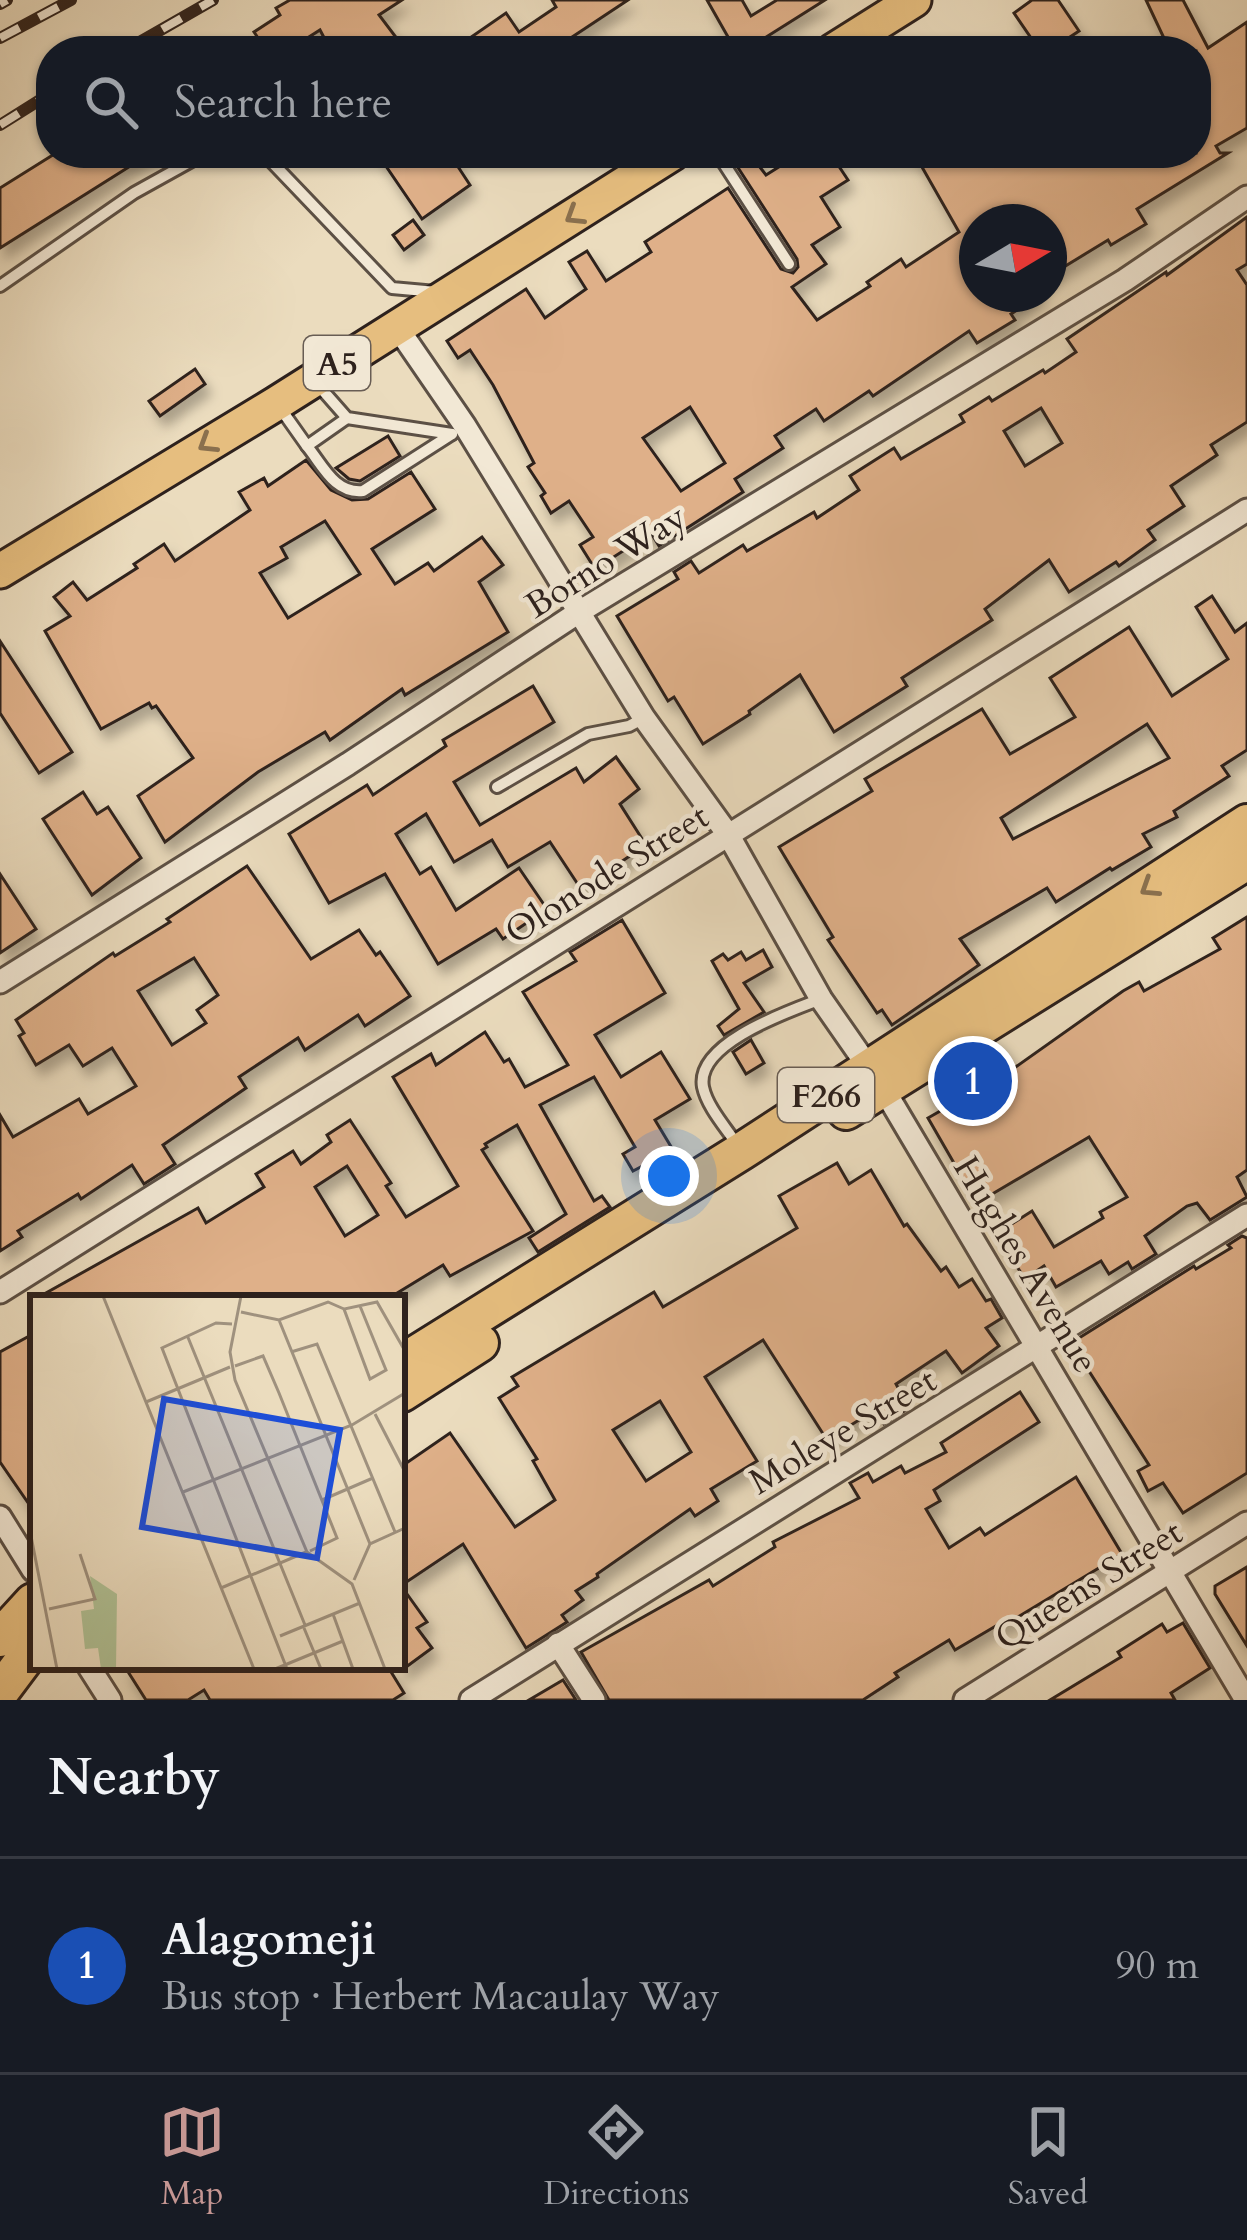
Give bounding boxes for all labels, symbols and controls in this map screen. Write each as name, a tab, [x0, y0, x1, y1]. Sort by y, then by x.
search box	[36, 36, 1211, 168]
icon: search	[78, 69, 144, 135]
text: Search here	[174, 72, 392, 133]
one-way arrow	[565, 202, 587, 224]
north arrow	[959, 204, 1067, 312]
road number: A5	[304, 336, 370, 390]
one-way arrow	[199, 430, 221, 452]
street label: Borno Way	[516, 493, 696, 630]
street label: Olonode Street	[496, 792, 718, 956]
one-way arrow	[1141, 873, 1163, 895]
pin: 1	[934, 1036, 1012, 1126]
road number: F266	[778, 1068, 874, 1122]
your location	[639, 1146, 699, 1206]
street label: Hughes Avenue	[942, 1147, 1110, 1382]
inset map	[30, 1295, 405, 1670]
street label: Moleye Street	[740, 1356, 946, 1506]
street label: Queens Street	[986, 1508, 1192, 1662]
text: Nearby	[48, 1743, 220, 1813]
text: Alagomeji	[162, 1909, 376, 1970]
text: 1	[77, 1939, 97, 1992]
text: 90 m	[1116, 1939, 1199, 1992]
text: Bus stop · Herbert Macaulay Way	[162, 1970, 720, 2023]
tab: Map	[159, 2099, 225, 2216]
tab: Directions	[544, 2099, 689, 2216]
tab: Saved	[1008, 2099, 1088, 2216]

